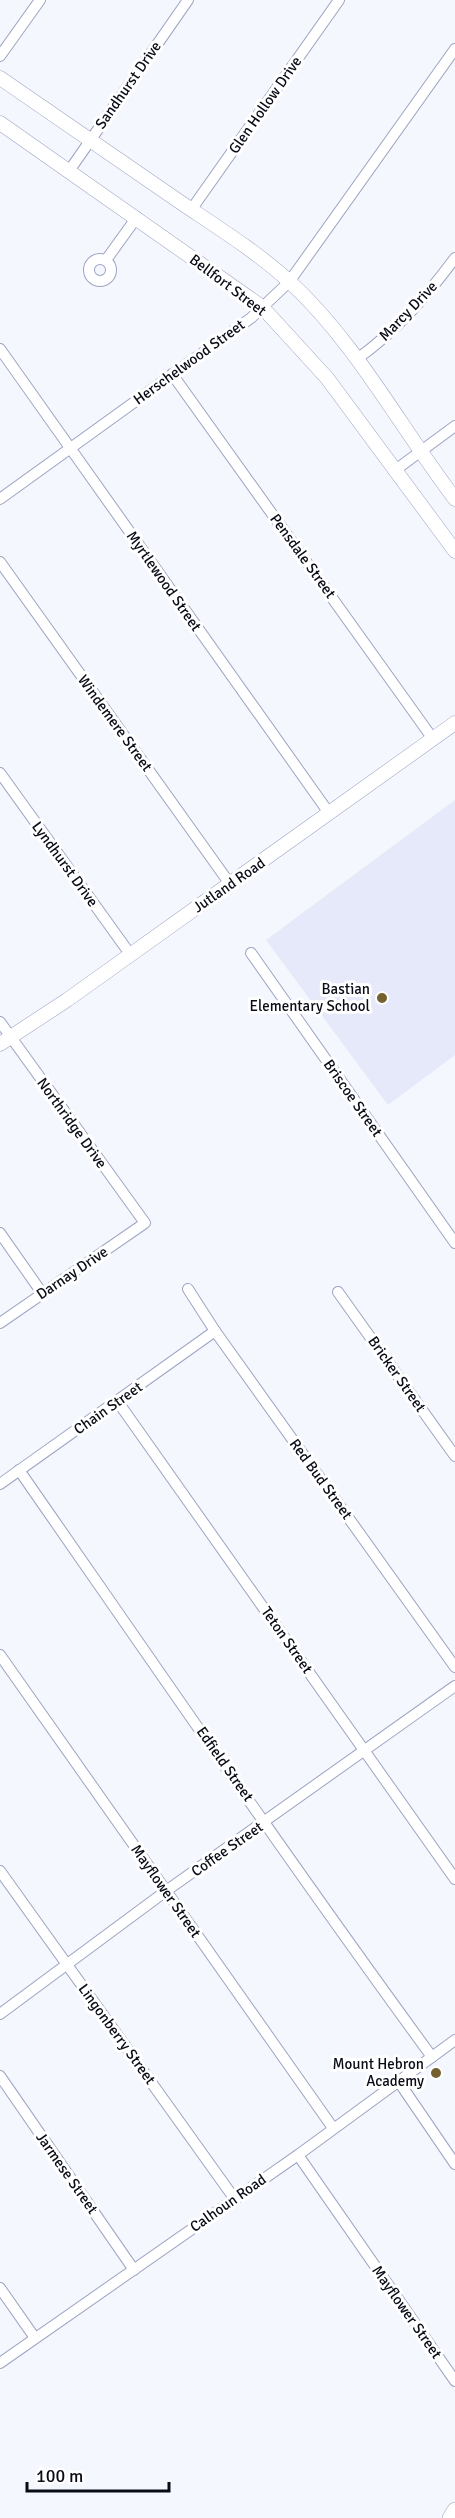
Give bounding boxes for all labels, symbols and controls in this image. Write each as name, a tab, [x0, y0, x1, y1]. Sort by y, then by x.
street label: Sandhurst Drive	[91, 38, 165, 132]
street label: Glen Hollow Drive	[225, 53, 305, 157]
street label: Bellfort Street	[186, 250, 270, 320]
street label: Marcy Drive	[375, 277, 441, 345]
street label: Herschelwood Street	[130, 316, 248, 408]
street label: Pensdale Street	[266, 510, 340, 602]
street label: Myrtlewood Street	[123, 527, 205, 635]
street label: Windemere Street	[74, 671, 156, 775]
street label: Lyndhurst Drive	[28, 818, 102, 910]
street label: Jutland Road	[190, 854, 268, 916]
place label: Bastian Elementary School	[249, 980, 370, 1015]
marker: Bastian Elementary School	[375, 991, 389, 1005]
street label: Briscoe Street	[320, 1056, 386, 1140]
street label: Northridge Drive	[33, 1074, 111, 1172]
street label: Darnay Drive	[33, 1243, 111, 1303]
street label: Bricker Street	[364, 1333, 430, 1415]
street label: Chain Street	[70, 1378, 146, 1438]
street label: Red Bud Street	[286, 1435, 356, 1523]
street label: Teton Street	[258, 1603, 316, 1677]
street label: Edfield Street	[193, 1723, 257, 1805]
street label: Coffee Street	[188, 1818, 266, 1880]
street label: Mayflower Street	[127, 1841, 205, 1941]
street label: Lingonberry Street	[74, 1980, 160, 2088]
place label: Mount Hebron Academy	[332, 2055, 424, 2090]
marker: Mount Hebron Academy	[429, 2066, 443, 2080]
street label: Jarmese Street	[32, 2129, 102, 2217]
street label: Calhoun Road	[186, 2170, 270, 2236]
street label: Mayflower Street	[368, 2262, 446, 2362]
scale bar	[27, 2455, 170, 2493]
text: 100 m	[36, 2465, 83, 2487]

